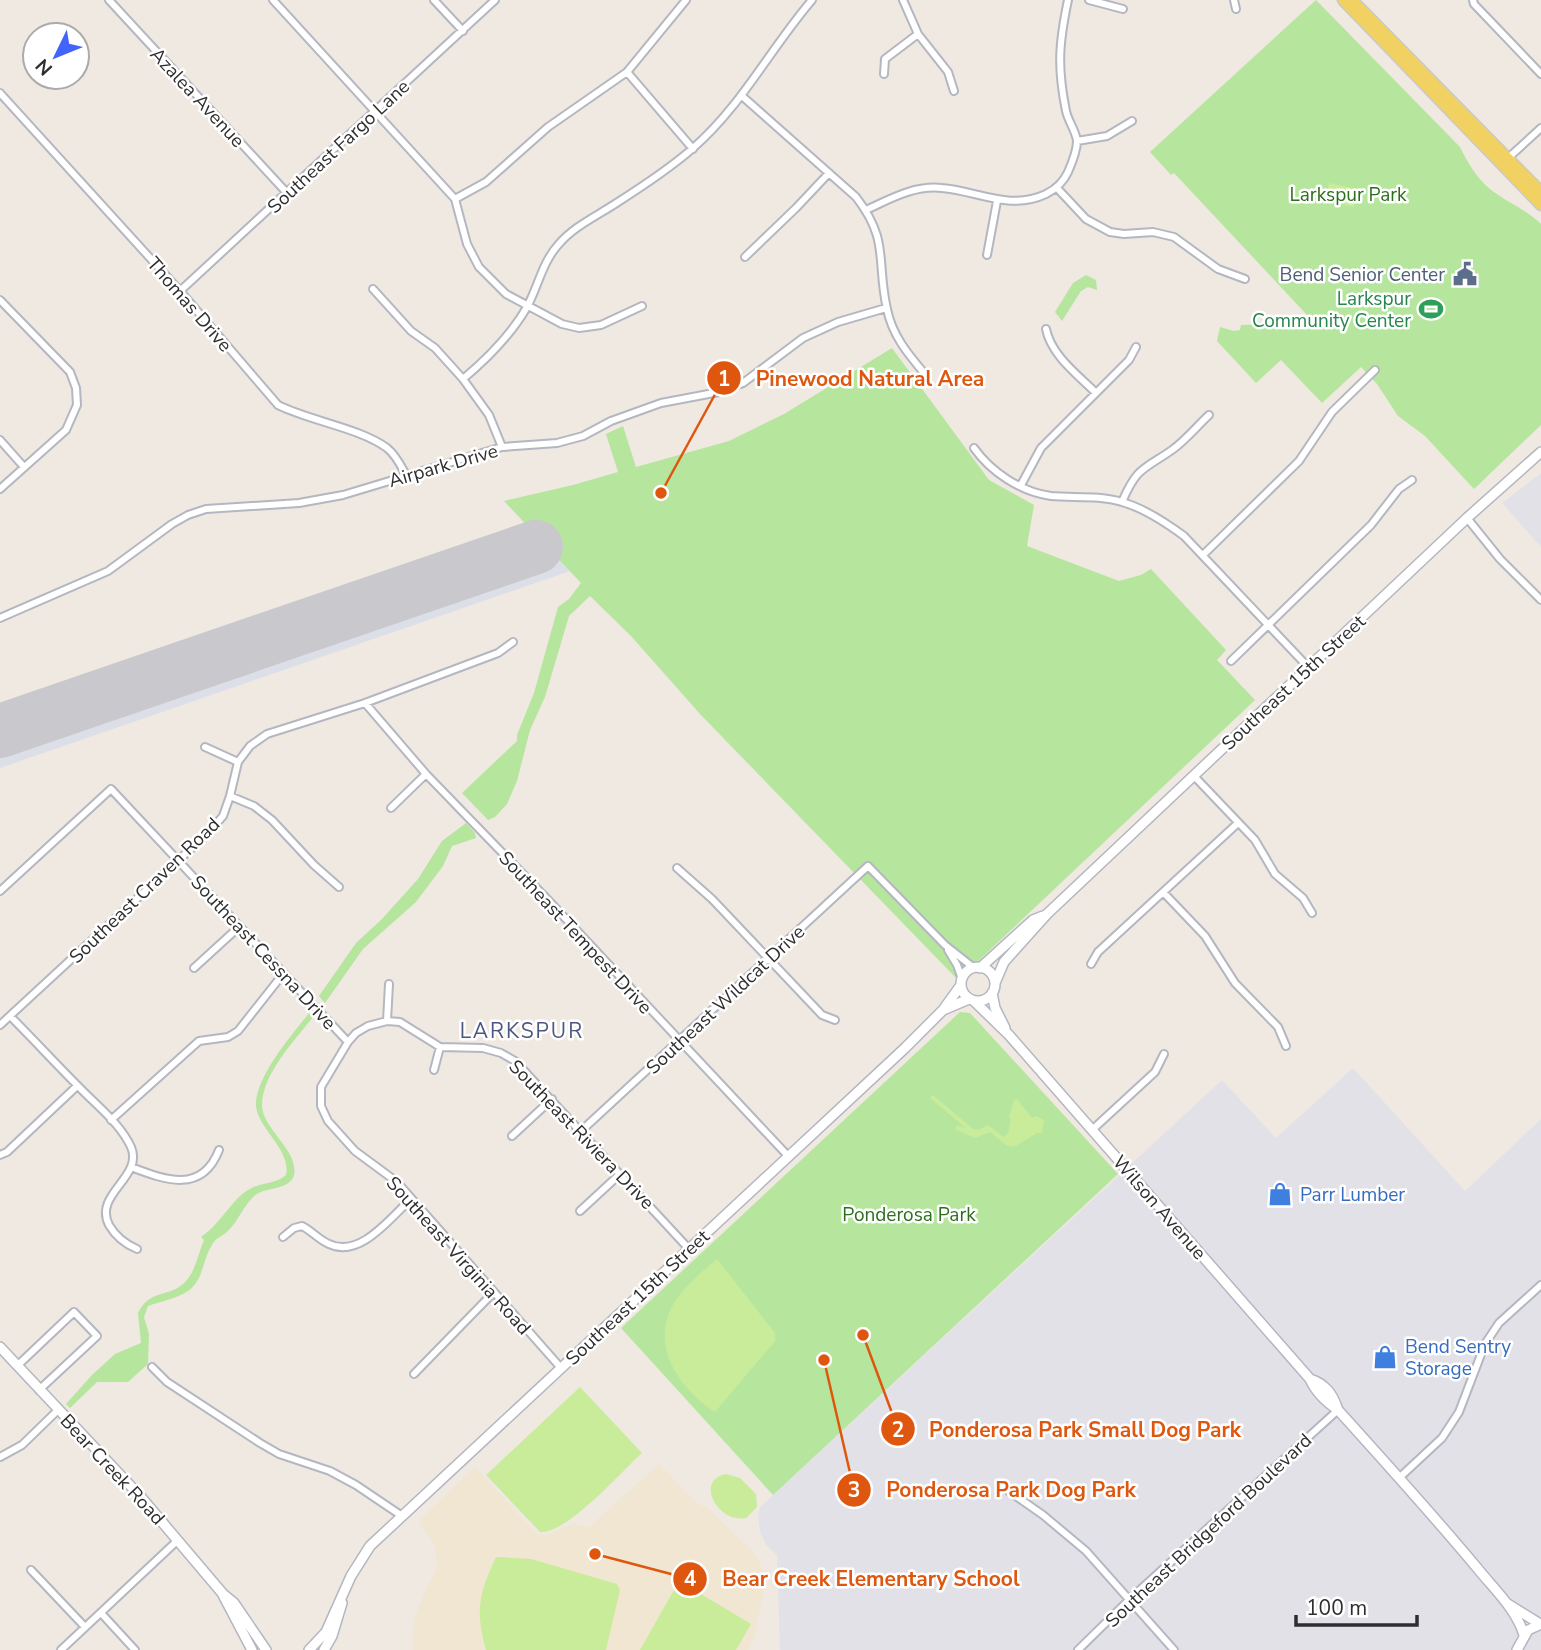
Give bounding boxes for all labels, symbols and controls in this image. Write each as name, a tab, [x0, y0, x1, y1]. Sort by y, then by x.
north arrow	[21, 21, 91, 91]
street label: Azalea Avenue	[144, 42, 250, 153]
text: N	[30, 53, 59, 81]
street label: Southeast Fargo Lane	[262, 74, 415, 220]
park label: Larkspur Park	[1289, 182, 1407, 208]
street label: Thomas Drive	[141, 252, 238, 358]
public building icon: Bend Senior Center	[1451, 260, 1479, 288]
place label: Bend Senior Center	[1280, 262, 1445, 288]
place label: Larkspur Community Center	[1252, 286, 1411, 334]
sports icon: Larkspur Community Center	[1417, 295, 1445, 323]
callout: Pinewood Natural Area	[707, 357, 999, 399]
text: 1	[718, 365, 730, 393]
text: Pinewood Natural Area	[756, 365, 984, 393]
street label: Airpark Drive	[386, 438, 501, 494]
street label: Southeast 15th Street	[1216, 609, 1372, 756]
street label: Southeast Craven Road	[64, 812, 226, 970]
street label: Southeast Tempest Drive	[493, 845, 658, 1020]
street label: Southeast Cessna Drive	[185, 870, 342, 1036]
street label: Southeast Wildcat Drive	[641, 919, 811, 1080]
district label: LARKSPUR	[460, 1017, 584, 1045]
street label: Southeast Riviera Drive	[503, 1054, 660, 1215]
street label: Wilson Avenue	[1106, 1150, 1212, 1266]
street label: Southeast Virginia Road	[380, 1171, 537, 1341]
shop icon: Parr Lumber	[1266, 1180, 1294, 1208]
place label: Parr Lumber	[1300, 1182, 1405, 1208]
park label: Ponderosa Park	[842, 1202, 976, 1228]
street label: Southeast 15th Street	[560, 1224, 716, 1371]
place label: Bend Sentry Storage	[1405, 1334, 1511, 1382]
shop icon: Bend Sentry Storage	[1371, 1343, 1399, 1371]
callout: Ponderosa Park Small Dog Park	[880, 1408, 1255, 1450]
street label: Bear Creek Road	[54, 1409, 171, 1531]
text: 2	[892, 1416, 904, 1444]
text: Ponderosa Park Small Dog Park	[929, 1416, 1242, 1444]
street label: Southeast Bridgeford Boulevard	[1100, 1428, 1318, 1634]
callout: Ponderosa Park Dog Park	[837, 1469, 1149, 1511]
text: 3	[848, 1476, 860, 1504]
text: Ponderosa Park Dog Park	[886, 1476, 1137, 1504]
callout: Bear Creek Elementary School	[673, 1558, 1033, 1600]
text: 4	[684, 1565, 697, 1593]
text: Bear Creek Elementary School	[722, 1565, 1020, 1593]
scale bar	[1296, 1584, 1417, 1628]
text: 100 m	[1306, 1594, 1367, 1622]

